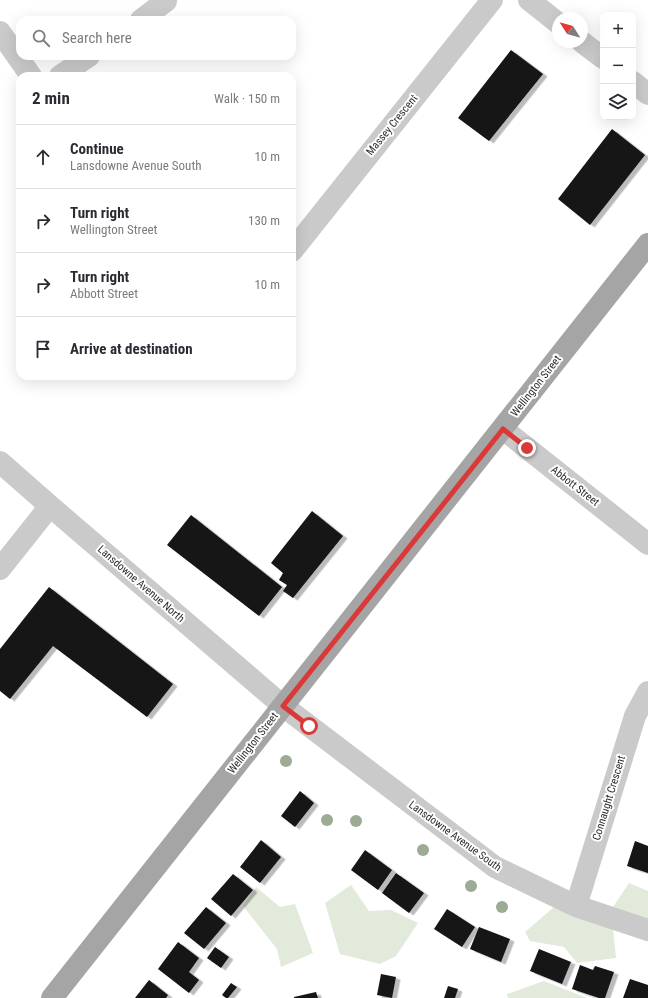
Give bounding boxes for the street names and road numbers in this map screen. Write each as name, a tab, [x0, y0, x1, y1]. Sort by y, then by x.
street label: Massey Crescent	[364, 92, 420, 158]
street label: Wellington Street	[508, 353, 564, 419]
street label: Abbott Street	[548, 463, 602, 509]
street label: Lansdowne Avenue North	[95, 543, 187, 625]
street label: Wellington Street	[225, 710, 281, 776]
street label: Connaught Crescent	[590, 754, 628, 842]
street label: Lansdowne Avenue South	[406, 798, 504, 874]

